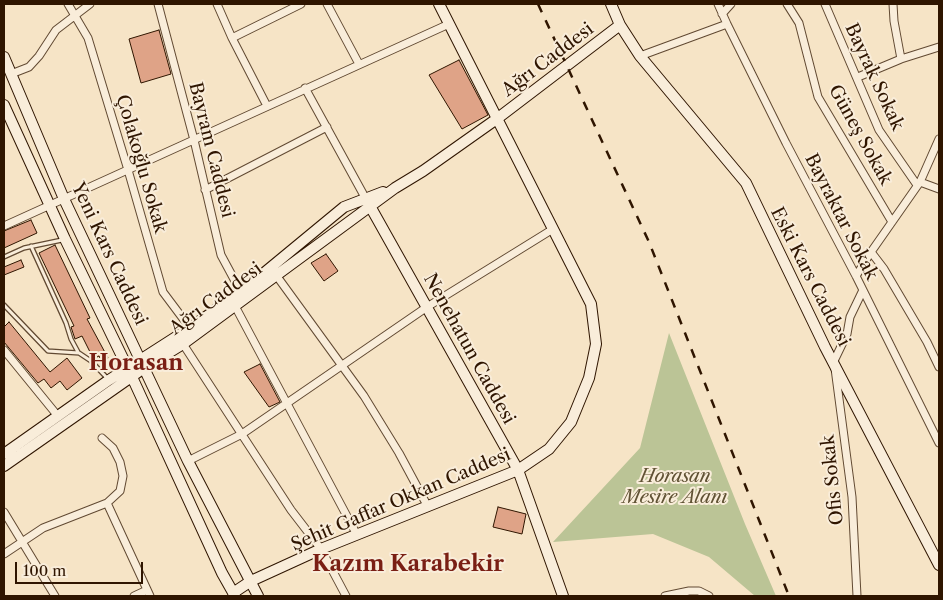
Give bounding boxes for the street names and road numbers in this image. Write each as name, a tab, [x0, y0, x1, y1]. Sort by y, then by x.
street label: Ağrı Caddesi	[498, 19, 598, 101]
street label: Bayrak Sokak	[840, 20, 908, 134]
street label: Bayram Caddesi	[184, 80, 238, 220]
street label: Güneş Sokak	[824, 81, 896, 189]
street label: Çolakoğlu Sokak	[111, 92, 171, 236]
street label: Bayraktar Sokak	[800, 150, 882, 284]
street label: Yeni Kars Caddesi	[67, 179, 151, 329]
street label: Eski Kars Caddesi	[766, 204, 854, 350]
street label: Ağrı Caddesi	[165, 258, 267, 340]
street label: Nenehatun Caddesi	[419, 270, 519, 428]
street label: Ofis Sokak	[818, 434, 848, 526]
street label: Şehit Gaffar Okkan Caddesi	[288, 444, 514, 556]

